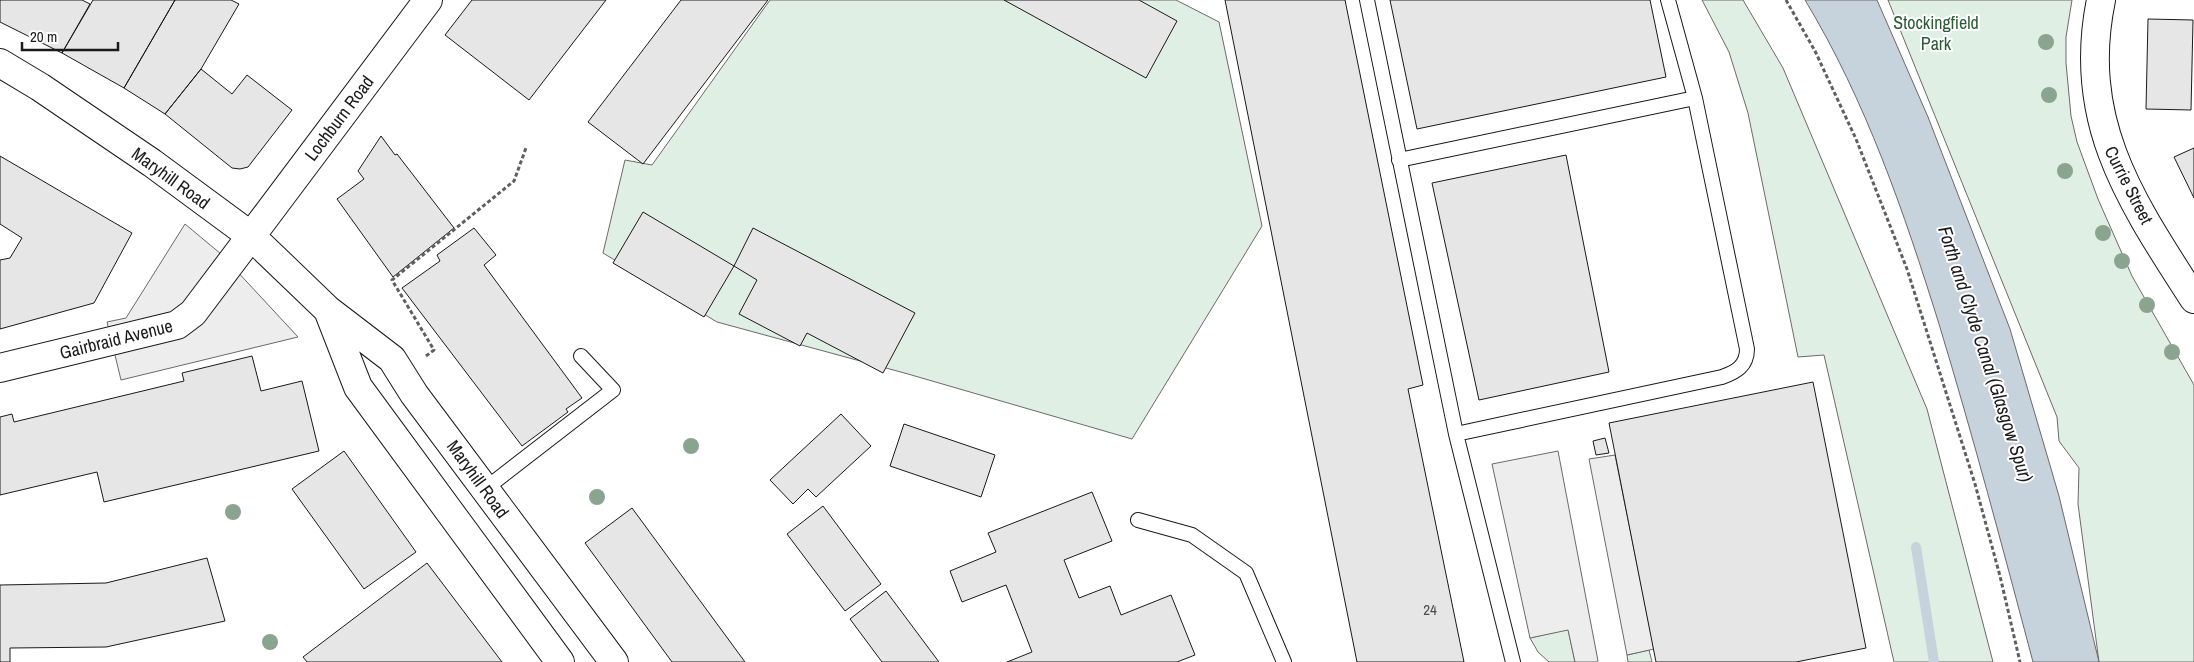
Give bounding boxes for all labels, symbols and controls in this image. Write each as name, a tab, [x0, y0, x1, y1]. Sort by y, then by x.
park label: Stockingfield Park	[1893, 10, 1979, 56]
scale bar	[22, 20, 119, 52]
text: 20 m	[30, 26, 57, 47]
street label: Lochburn Road	[299, 70, 379, 166]
street label: Maryhill Road	[127, 141, 215, 215]
street label: Currie Street	[2099, 142, 2159, 228]
water label: Forth and Clyde Canal (Glasgow Spur)	[1932, 223, 2040, 485]
street label: Gairbraid Avenue	[57, 313, 175, 365]
street label: Maryhill Road	[441, 435, 515, 523]
house number: 24	[1423, 599, 1437, 620]

